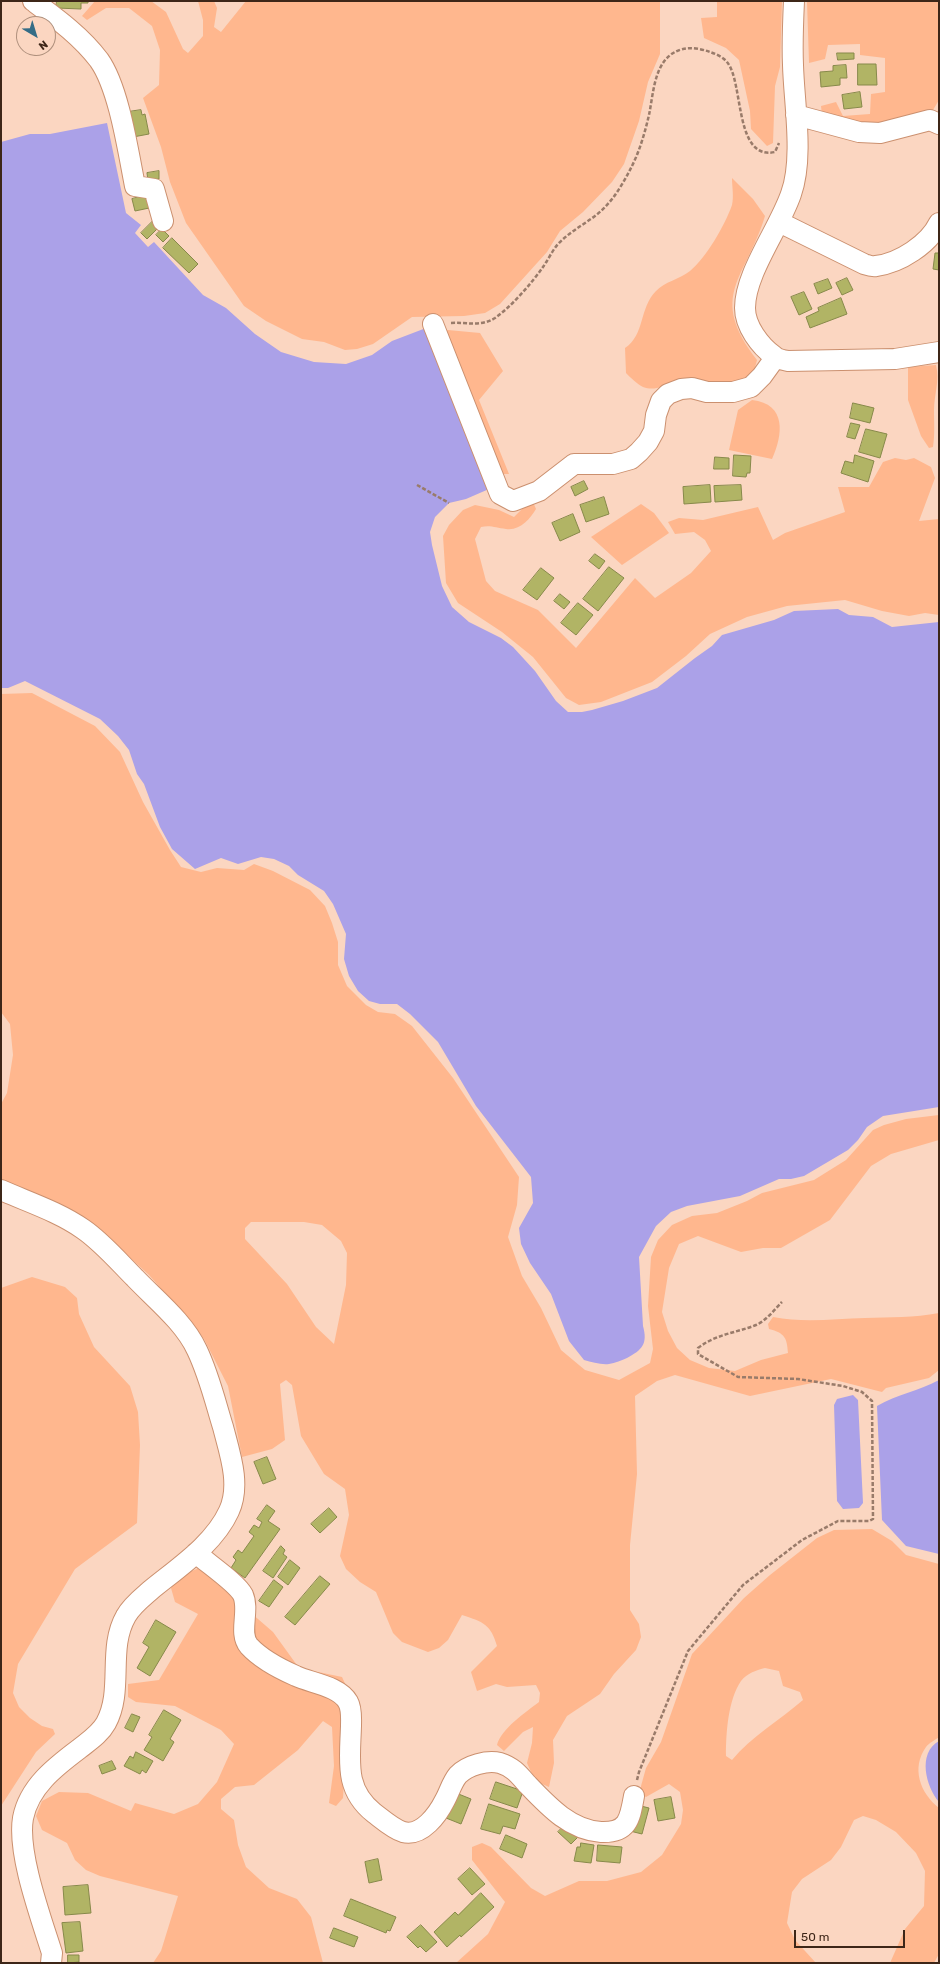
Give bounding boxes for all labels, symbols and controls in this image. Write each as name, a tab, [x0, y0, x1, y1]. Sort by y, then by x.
north arrow	[16, 16, 56, 56]
text: N	[36, 37, 50, 53]
scale bar	[796, 1922, 907, 1948]
text: 50 m	[801, 1930, 829, 1944]

